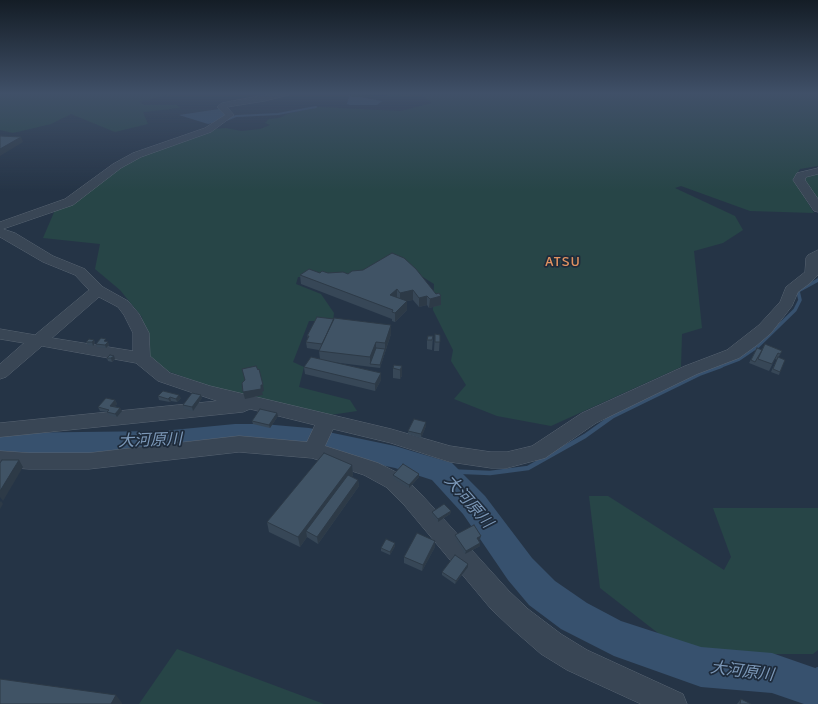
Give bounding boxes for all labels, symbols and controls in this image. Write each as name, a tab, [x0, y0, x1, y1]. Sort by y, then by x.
district label: ATSU	[545, 254, 581, 270]
water label: 大河原川	[118, 430, 182, 452]
water label: 大河原川	[440, 472, 496, 532]
water label: 大河原川	[709, 659, 775, 685]

